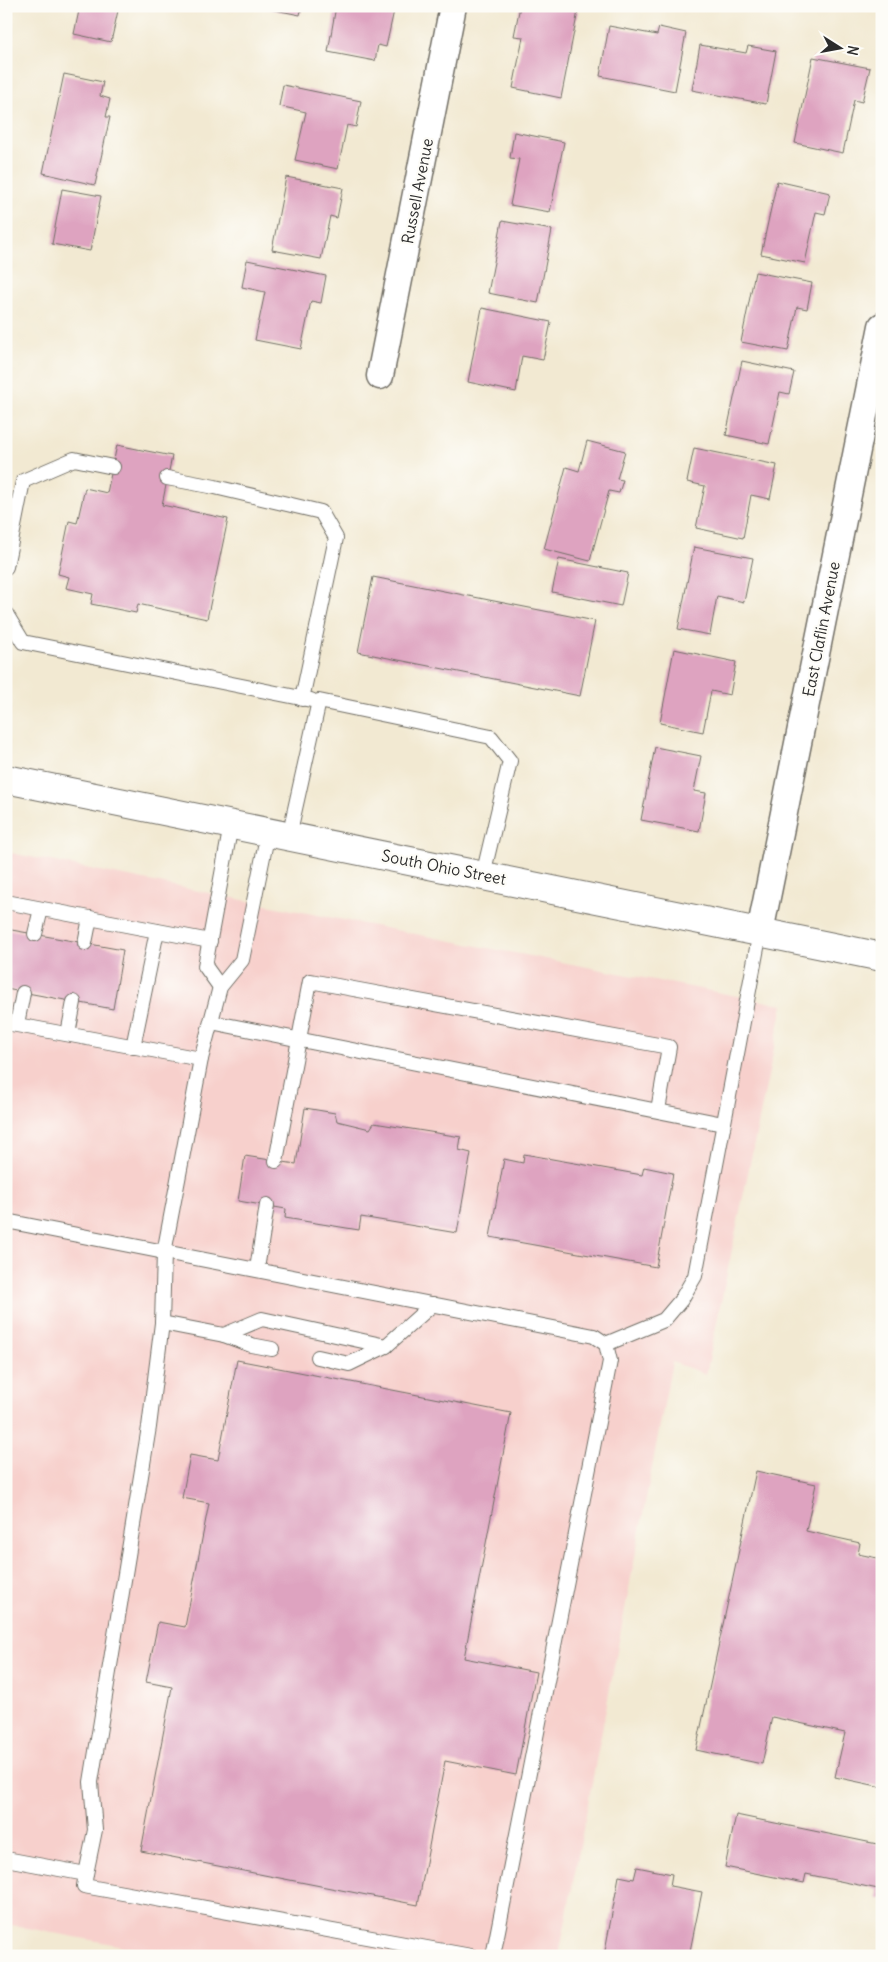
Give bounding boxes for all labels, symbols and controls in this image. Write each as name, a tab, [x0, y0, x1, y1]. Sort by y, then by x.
north arrow	[816, 22, 866, 72]
text: N	[843, 44, 863, 57]
street label: Russell Avenue	[397, 136, 437, 246]
street label: East Claflin Avenue	[798, 560, 844, 698]
street label: South Ohio Street	[380, 845, 509, 889]

